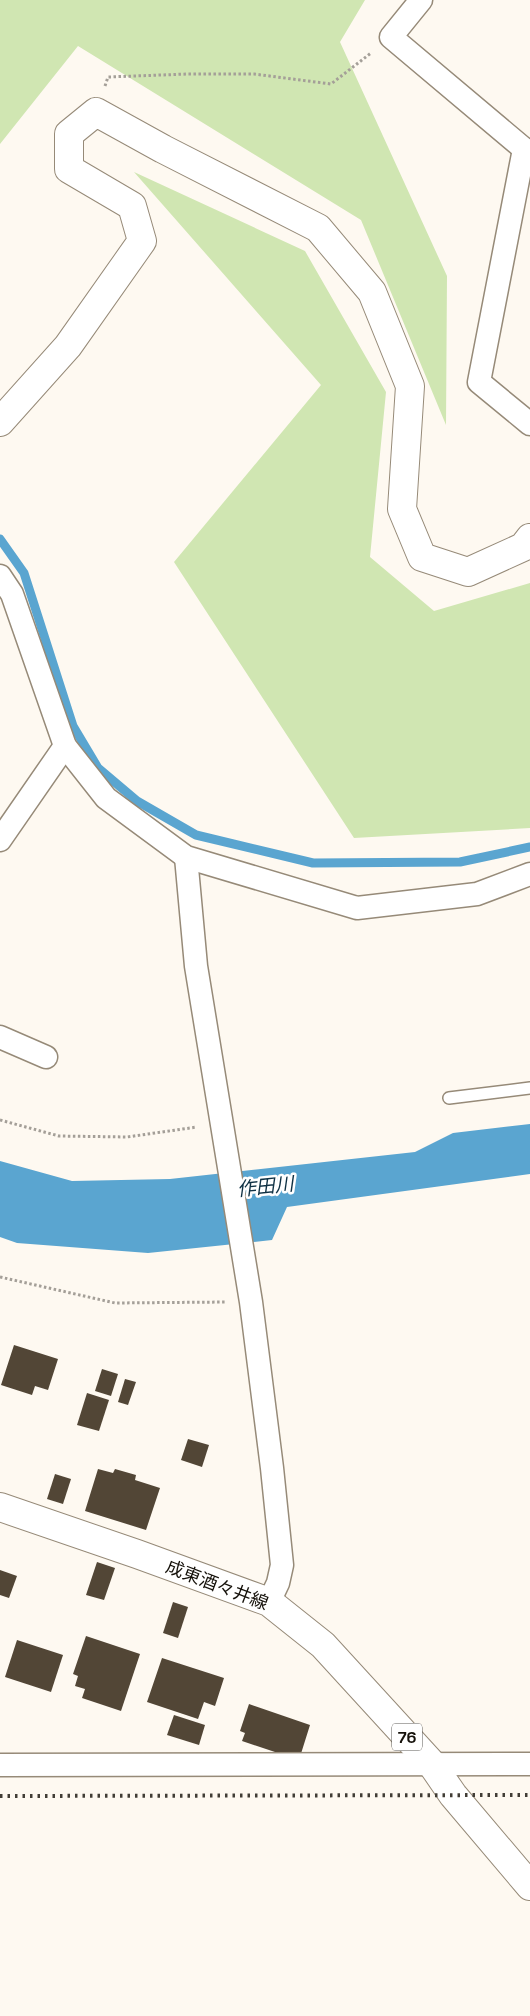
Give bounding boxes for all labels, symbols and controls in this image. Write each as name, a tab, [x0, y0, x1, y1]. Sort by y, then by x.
water label: 作田川	[235, 1171, 297, 1202]
street label: 成東酒々井線	[163, 1554, 272, 1615]
road number: 76	[392, 1724, 422, 1750]

